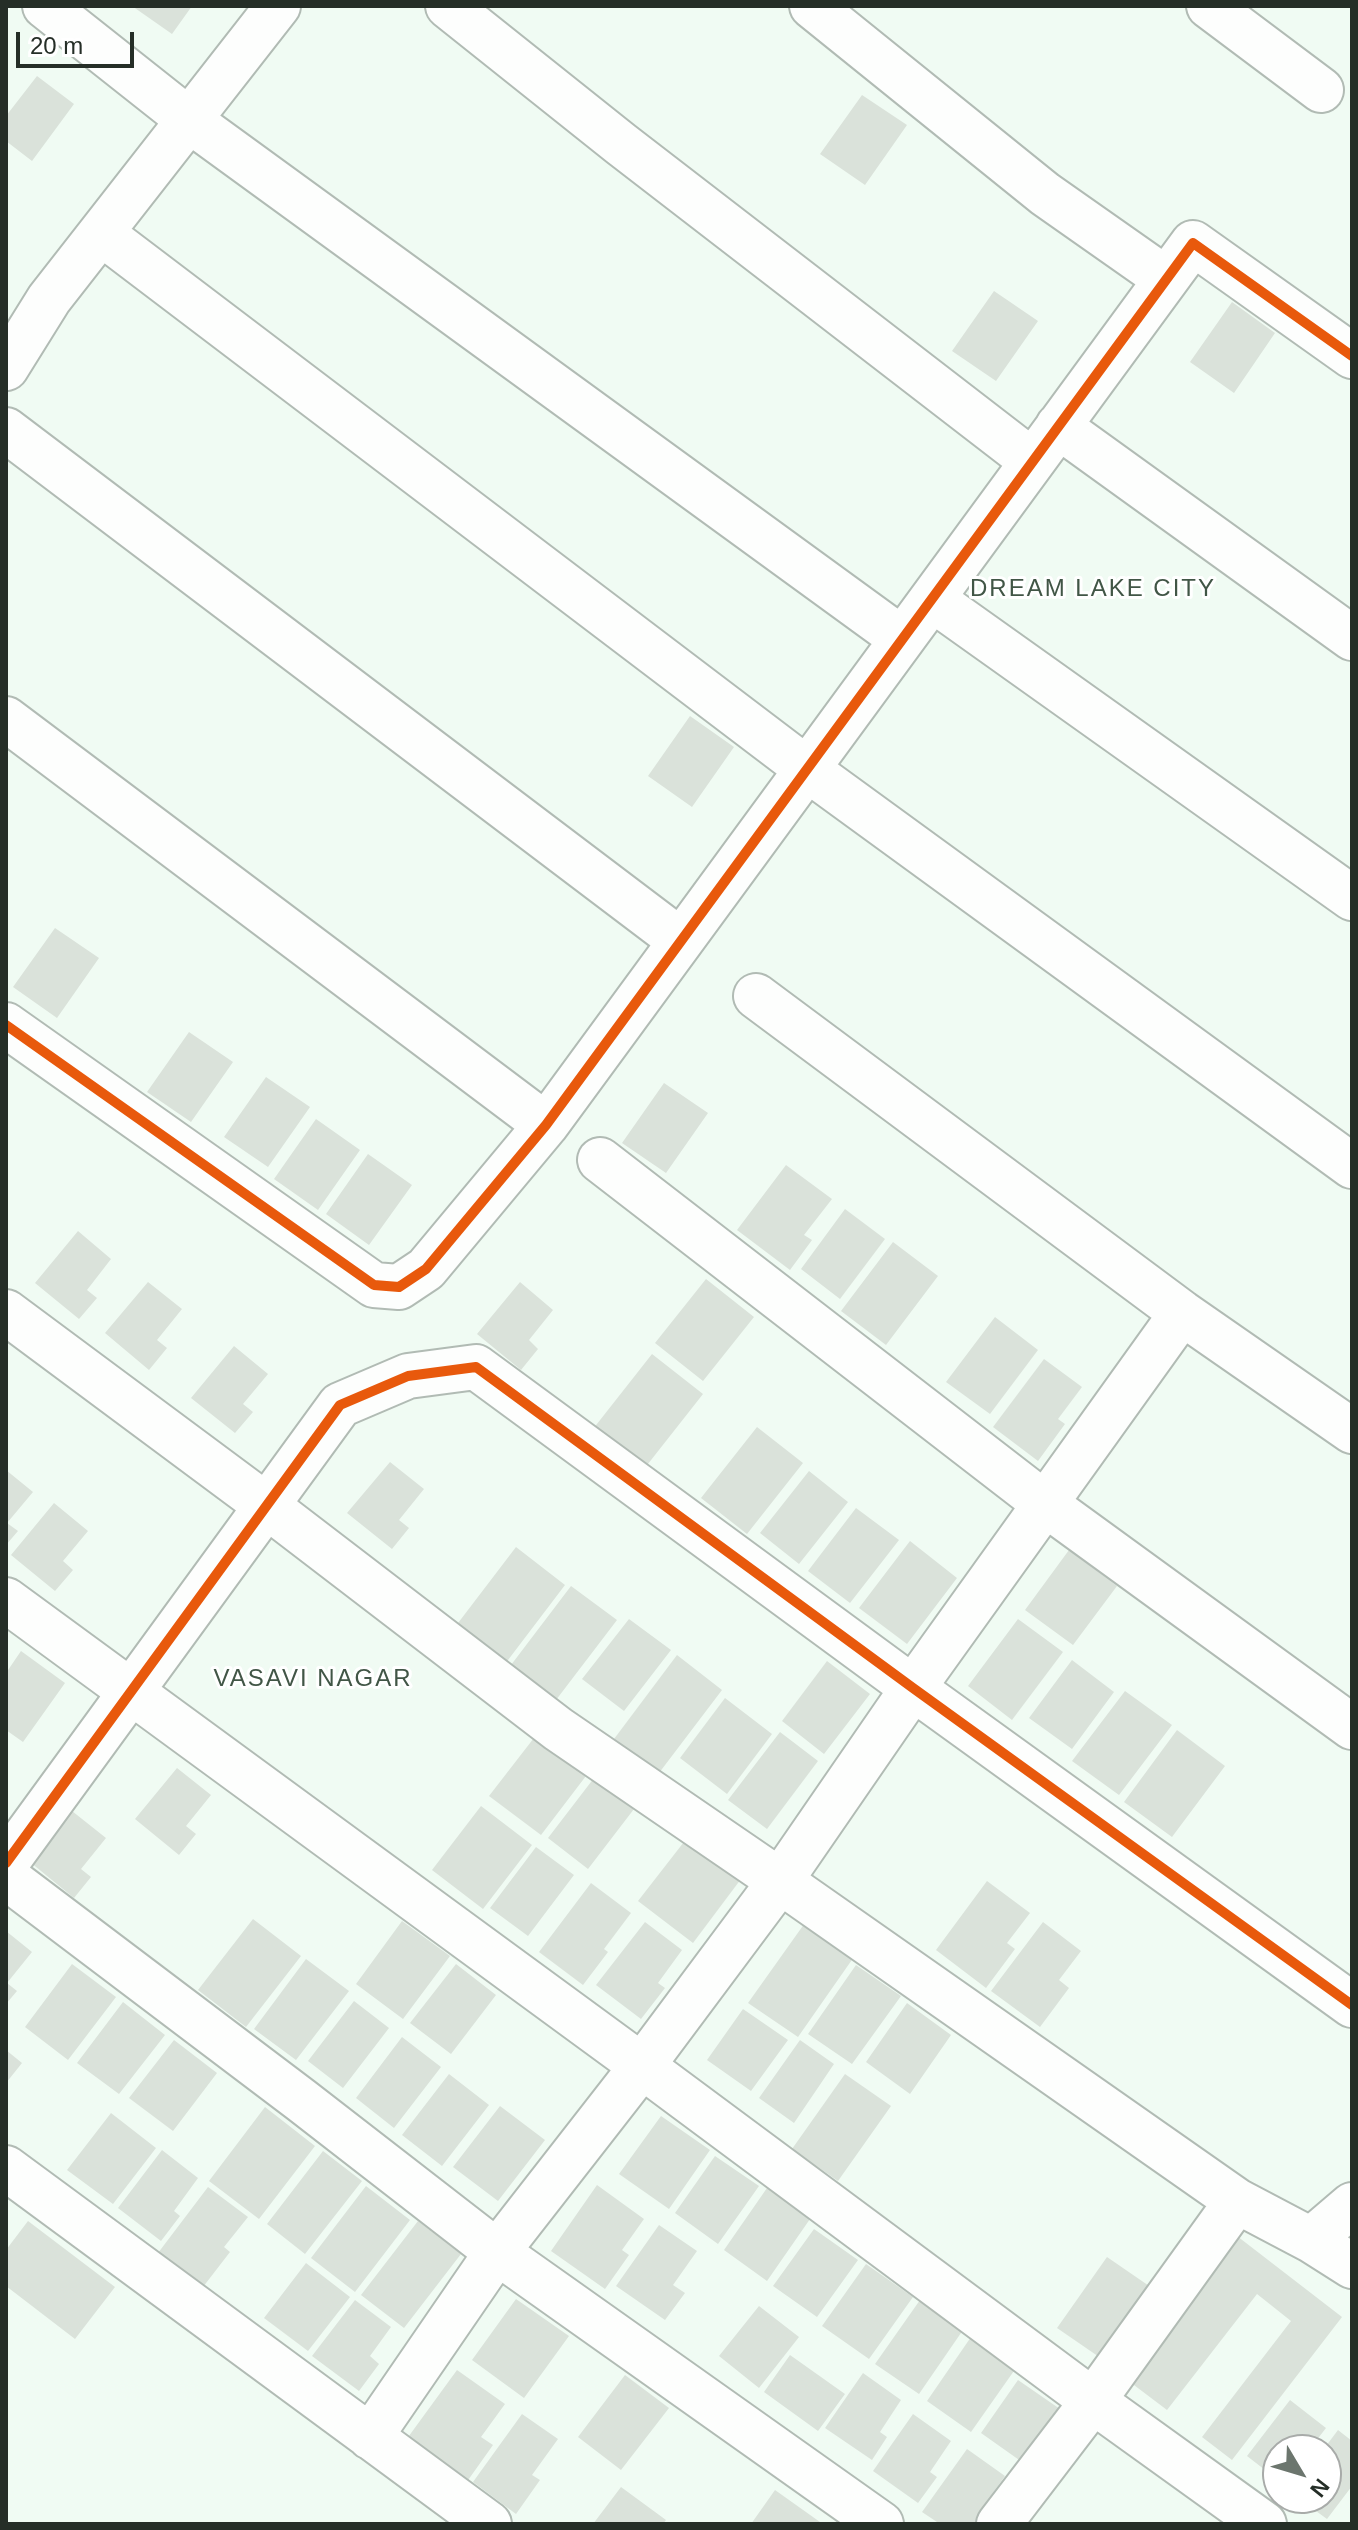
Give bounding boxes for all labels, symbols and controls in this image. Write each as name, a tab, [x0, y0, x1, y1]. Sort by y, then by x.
scale bar	[20, 16, 138, 66]
text: 20 m	[30, 32, 83, 59]
district label: DREAM LAKE CITY	[970, 575, 1216, 603]
district label: VASAVI NAGAR	[213, 1665, 413, 1693]
north arrow	[1262, 2434, 1342, 2514]
text: N	[1305, 2474, 1334, 2502]

